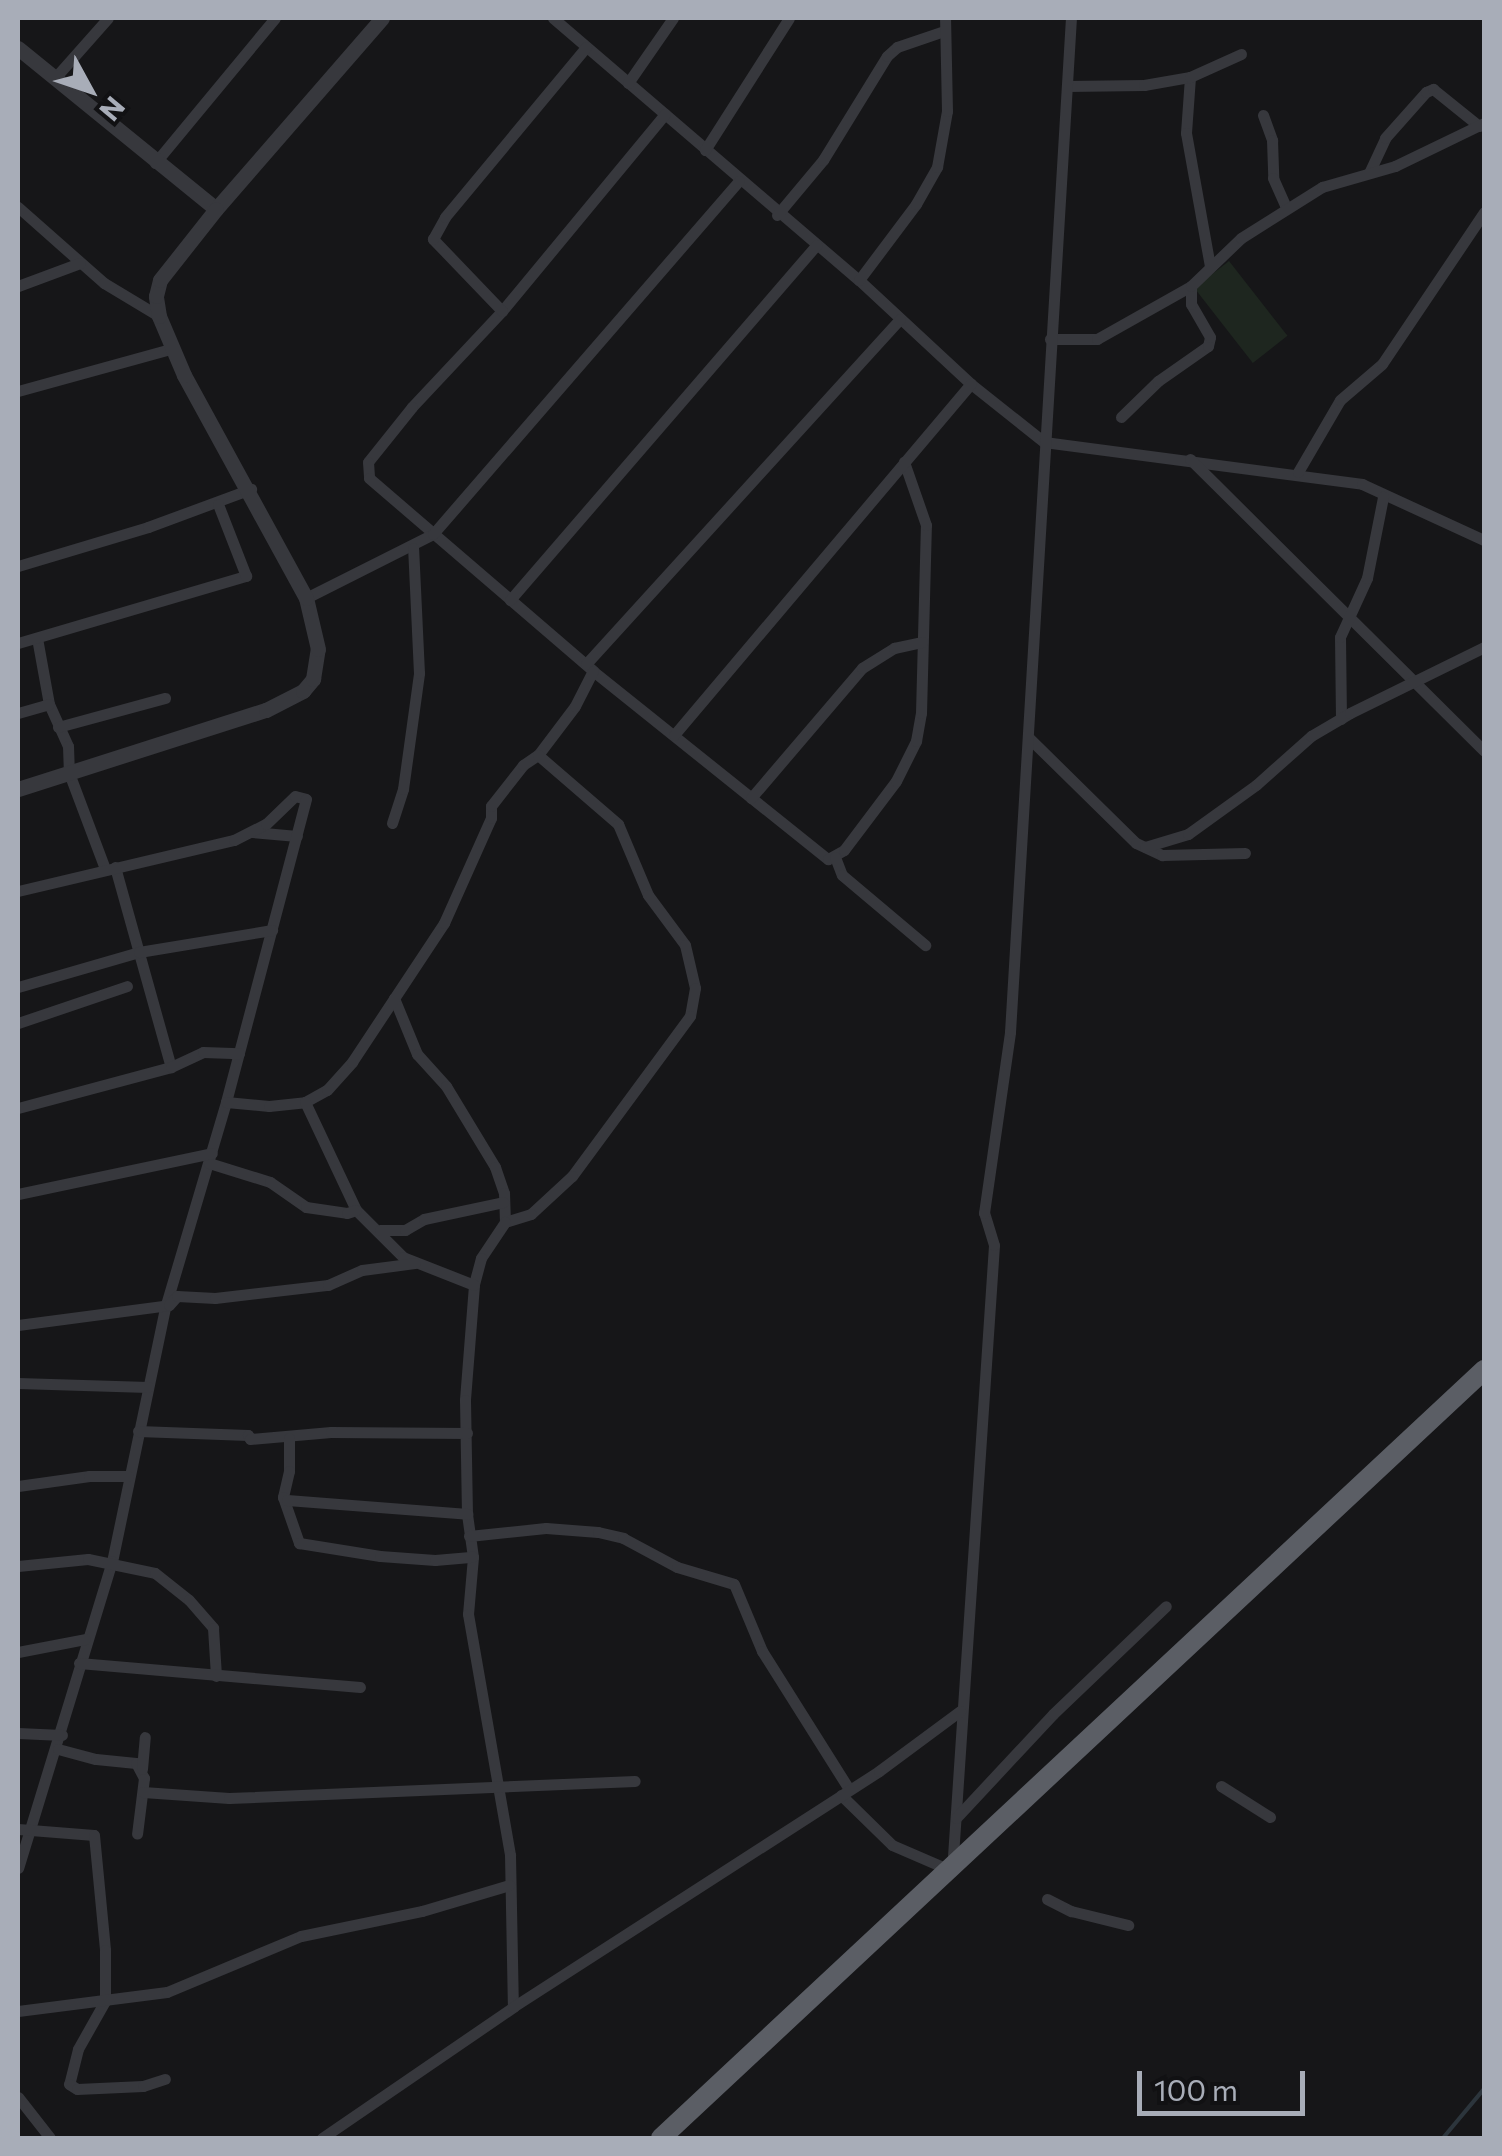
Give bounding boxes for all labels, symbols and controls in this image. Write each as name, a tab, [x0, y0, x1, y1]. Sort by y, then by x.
north arrow	[40, 40, 140, 140]
text: N	[93, 90, 133, 128]
scale bar	[1142, 2051, 1310, 2113]
text: 100 m	[1154, 2070, 1238, 2107]

